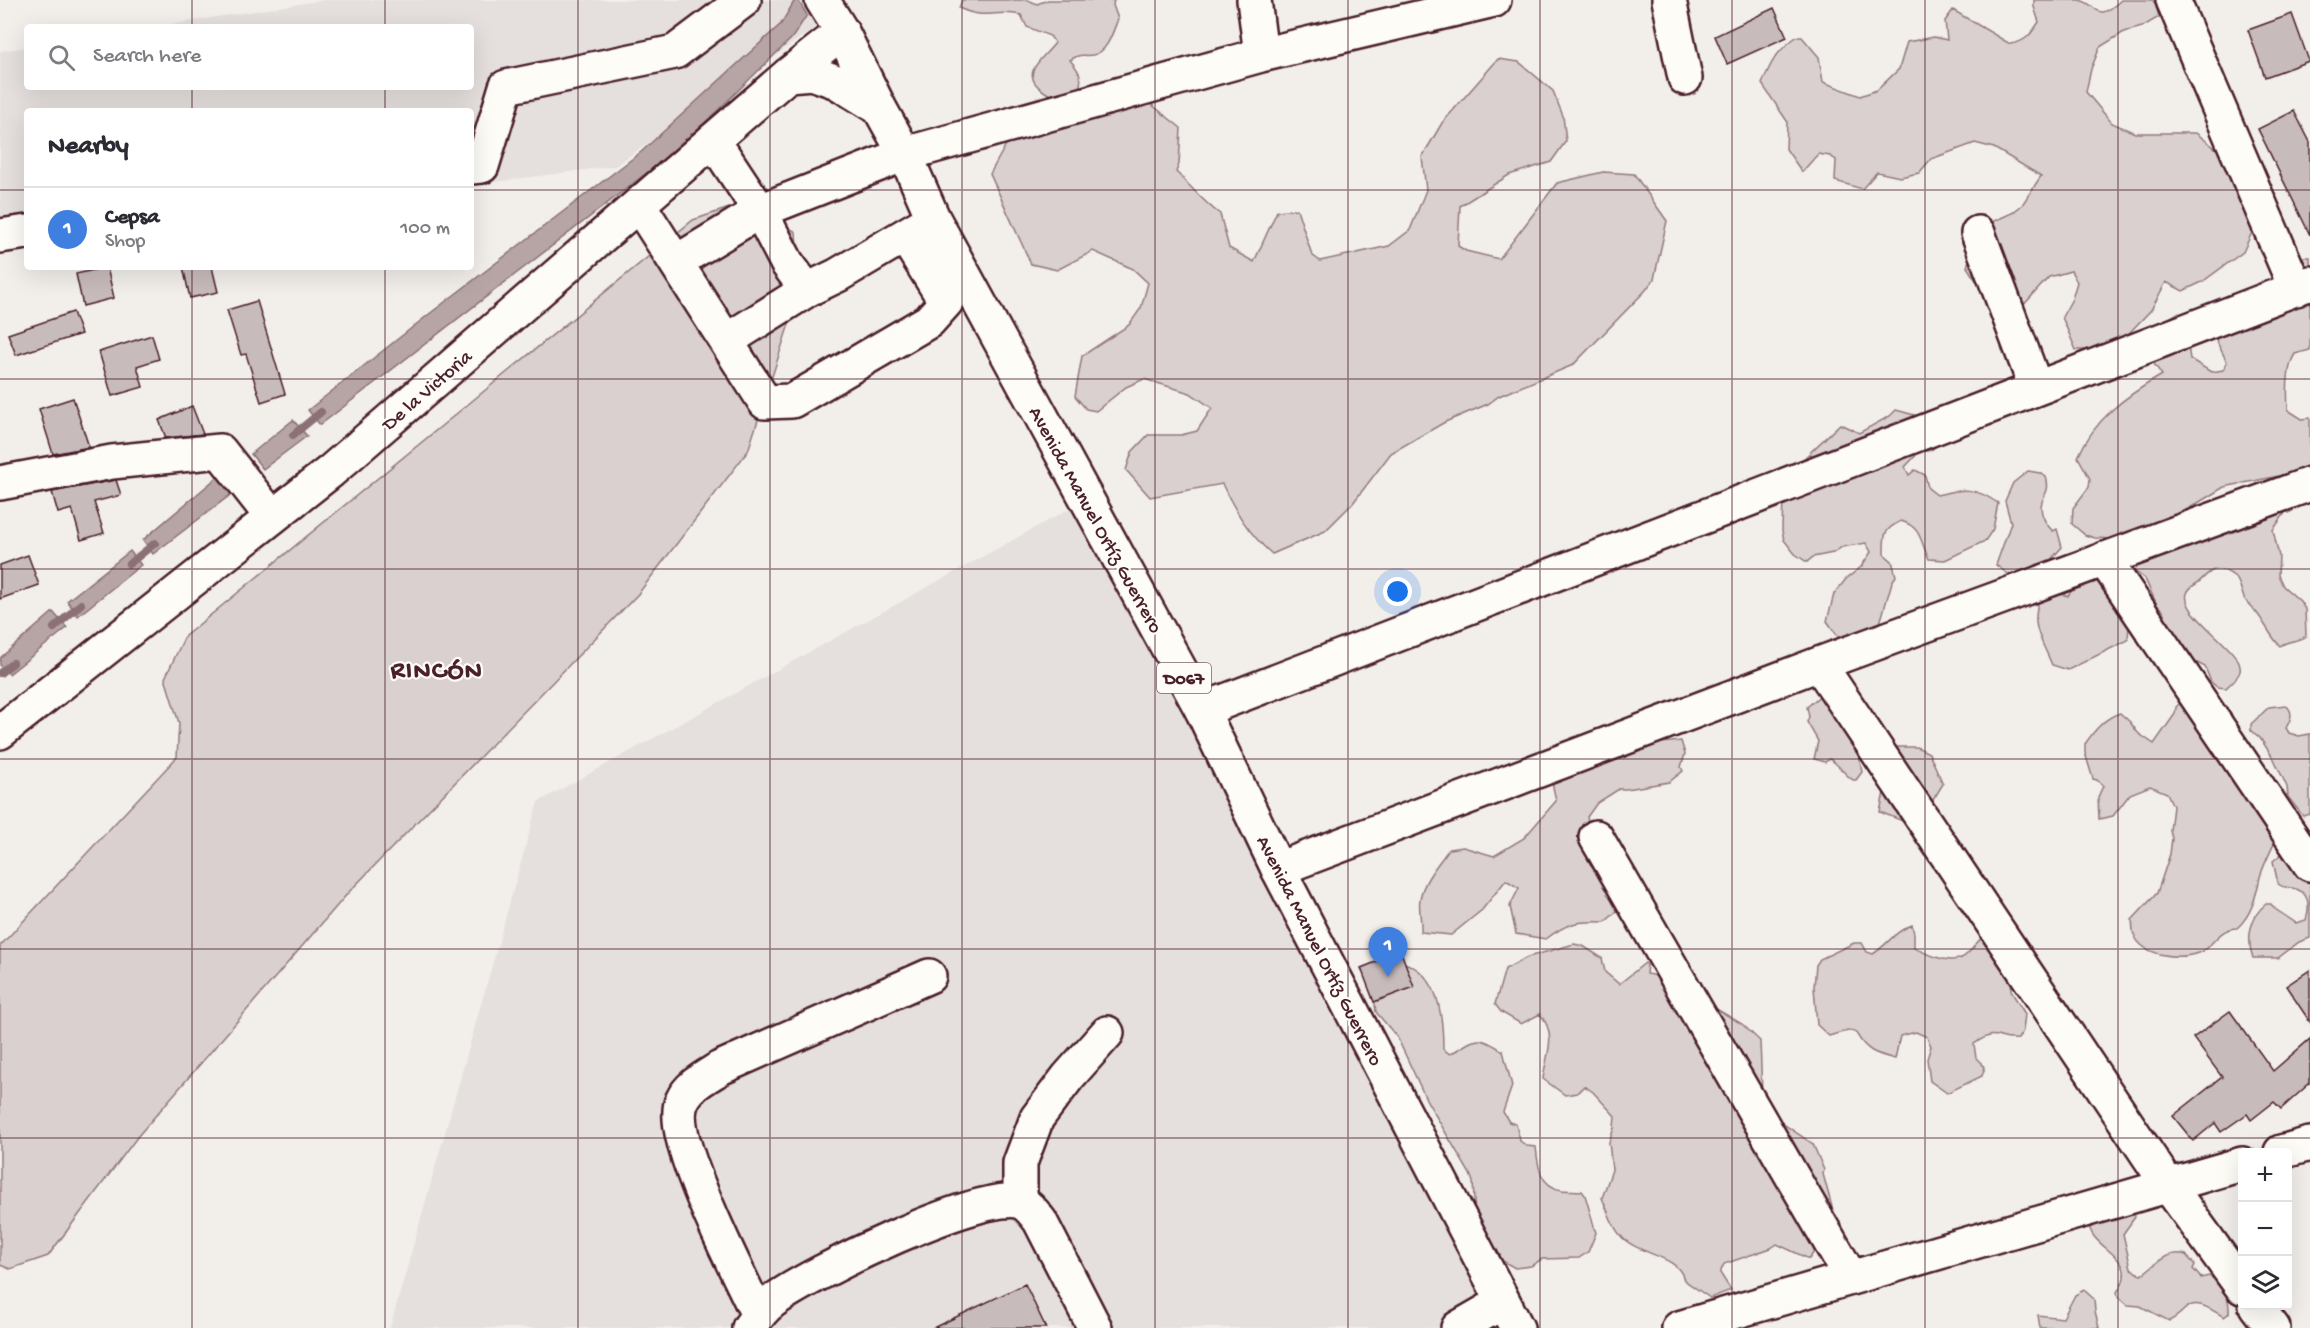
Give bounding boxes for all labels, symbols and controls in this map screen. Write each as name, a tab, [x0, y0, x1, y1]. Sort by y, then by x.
search box	[24, 24, 474, 90]
icon: search	[45, 41, 78, 74]
text: Search here	[93, 44, 201, 70]
text: Nearby	[48, 132, 129, 163]
text: Cepsa	[105, 205, 159, 231]
text: 1	[63, 218, 72, 241]
text: 100 m	[400, 218, 450, 241]
text: Shop	[105, 231, 145, 254]
street label: De la Victoria	[377, 346, 479, 438]
street label: Avenida Manuel Ortíz Guerrero	[1022, 404, 1166, 638]
your location	[1383, 577, 1412, 606]
district label: RINCÓN	[390, 657, 483, 688]
road number: D067	[1157, 663, 1211, 693]
street label: Avenida Manuel Ortíz Guerrero	[1250, 833, 1386, 1070]
pin: 1	[1368, 928, 1408, 977]
map controls	[2238, 1148, 2292, 1310]
button: +	[2238, 1148, 2292, 1202]
button: −	[2238, 1202, 2292, 1256]
button: layers	[2238, 1256, 2292, 1310]

